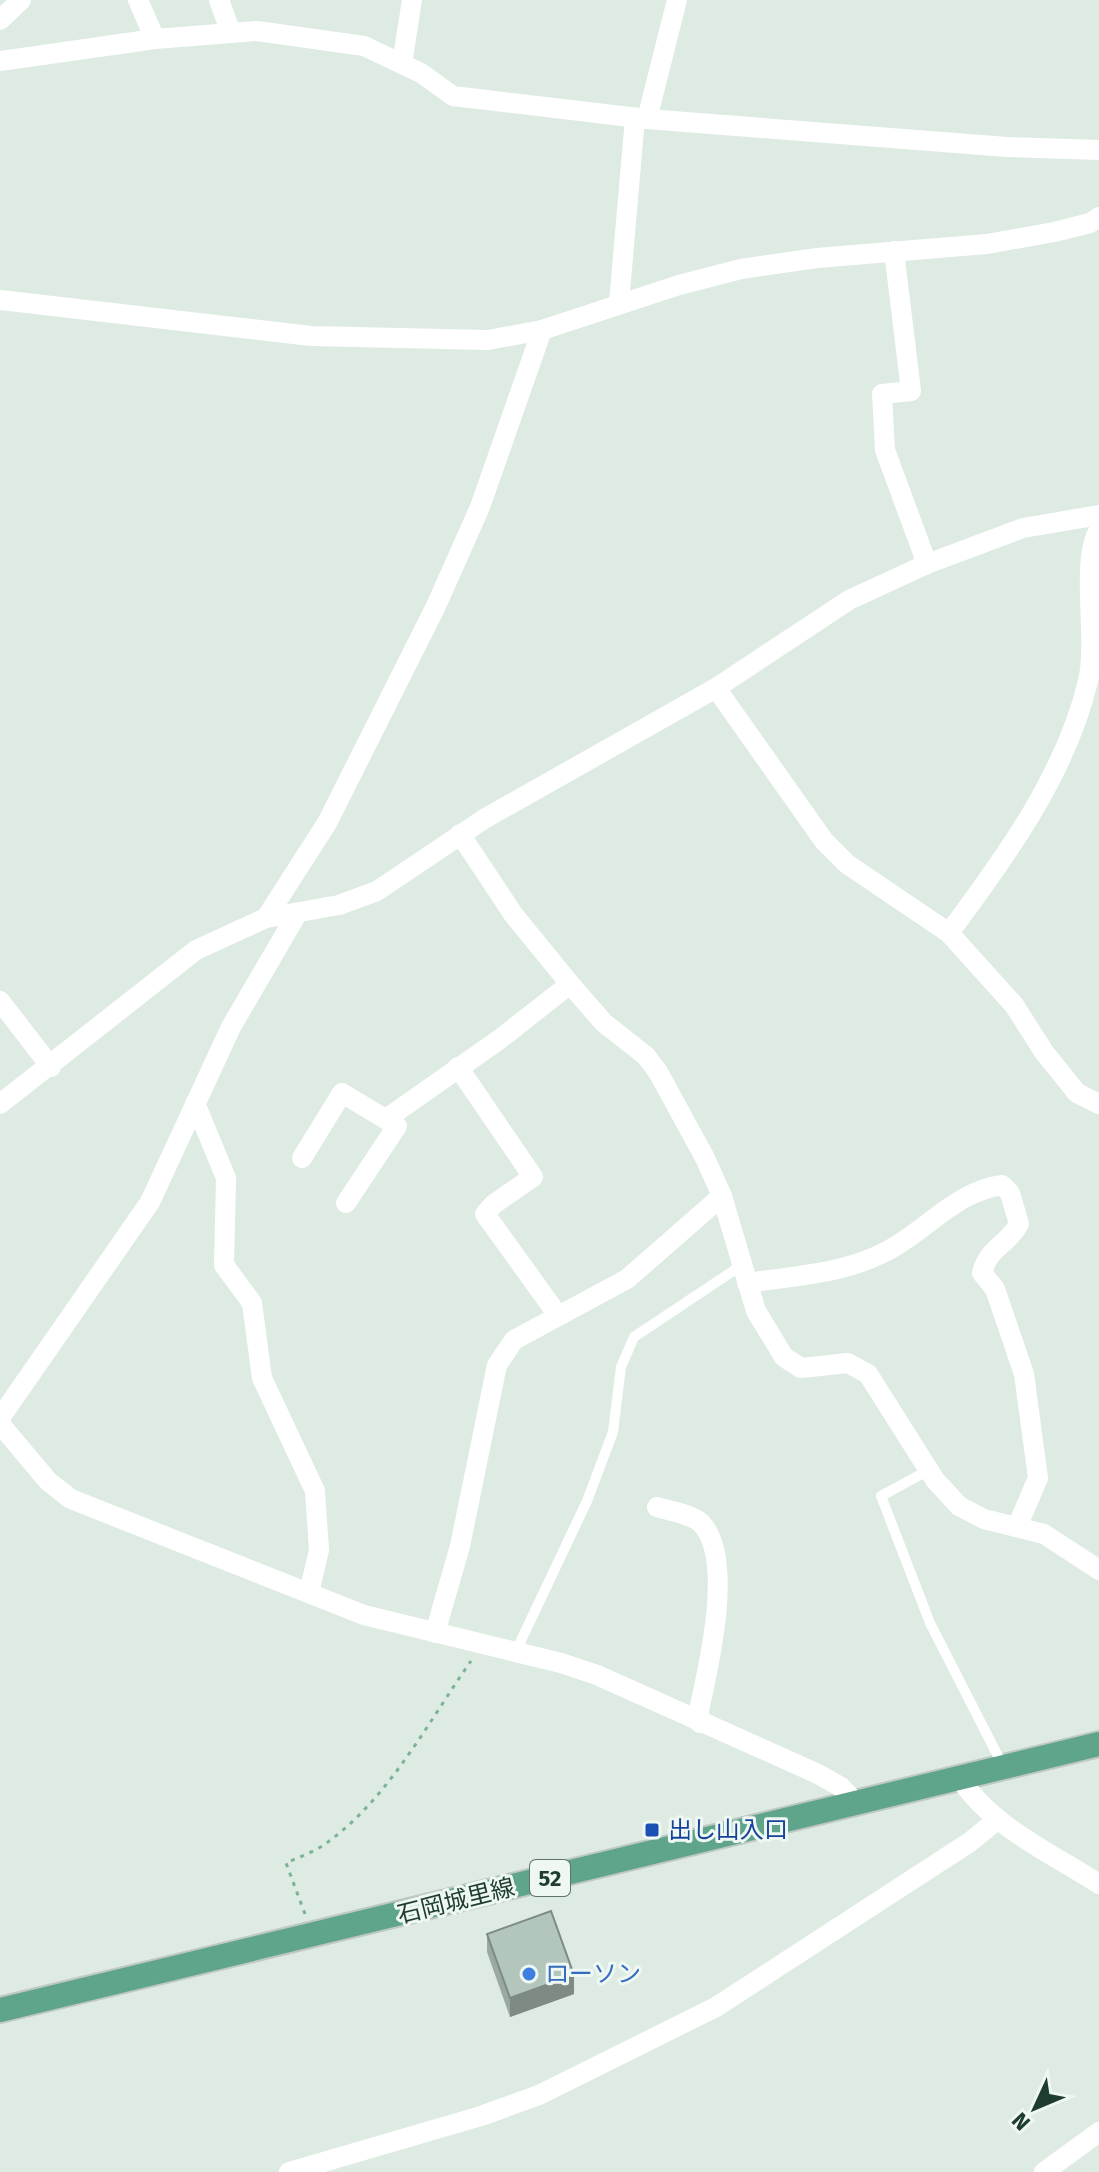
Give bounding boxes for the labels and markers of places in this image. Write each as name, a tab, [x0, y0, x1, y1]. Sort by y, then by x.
place label: 出し山入口	[668, 1816, 788, 1844]
marker: 出し山入口	[643, 1821, 661, 1839]
place label: ローソン	[545, 1960, 641, 1988]
marker: ローソン	[520, 1965, 538, 1983]

